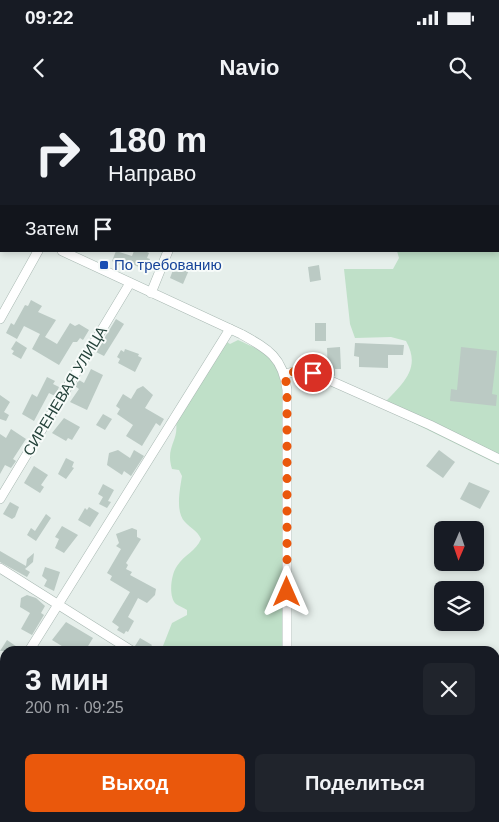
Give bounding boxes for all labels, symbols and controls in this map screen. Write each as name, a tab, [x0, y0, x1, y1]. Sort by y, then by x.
text: 09:22	[25, 7, 74, 28]
icon: back	[25, 54, 53, 82]
icon: search	[446, 54, 474, 82]
text: Navio	[220, 55, 279, 80]
icon: right	[25, 120, 90, 185]
text: 180 m	[108, 120, 207, 159]
text: Направо	[108, 161, 196, 186]
icon: arrive	[89, 215, 117, 243]
text: Затем	[25, 218, 79, 239]
place label: По требованию	[114, 256, 222, 273]
marker: По требованию	[98, 259, 110, 271]
street label: СИРЕНЕВАЯ УЛИЦА	[19, 323, 110, 458]
pin	[292, 352, 334, 394]
icon: arrive	[299, 359, 327, 387]
north arrow	[434, 521, 484, 571]
map controls	[434, 521, 484, 631]
position arrow	[260, 565, 312, 617]
button: layers	[434, 581, 484, 631]
text: 3 мин	[25, 663, 109, 696]
button: close	[423, 663, 475, 715]
text: 200 m · 09:25	[25, 699, 124, 716]
button: Выход	[25, 754, 245, 812]
button: Поделиться	[255, 754, 475, 812]

